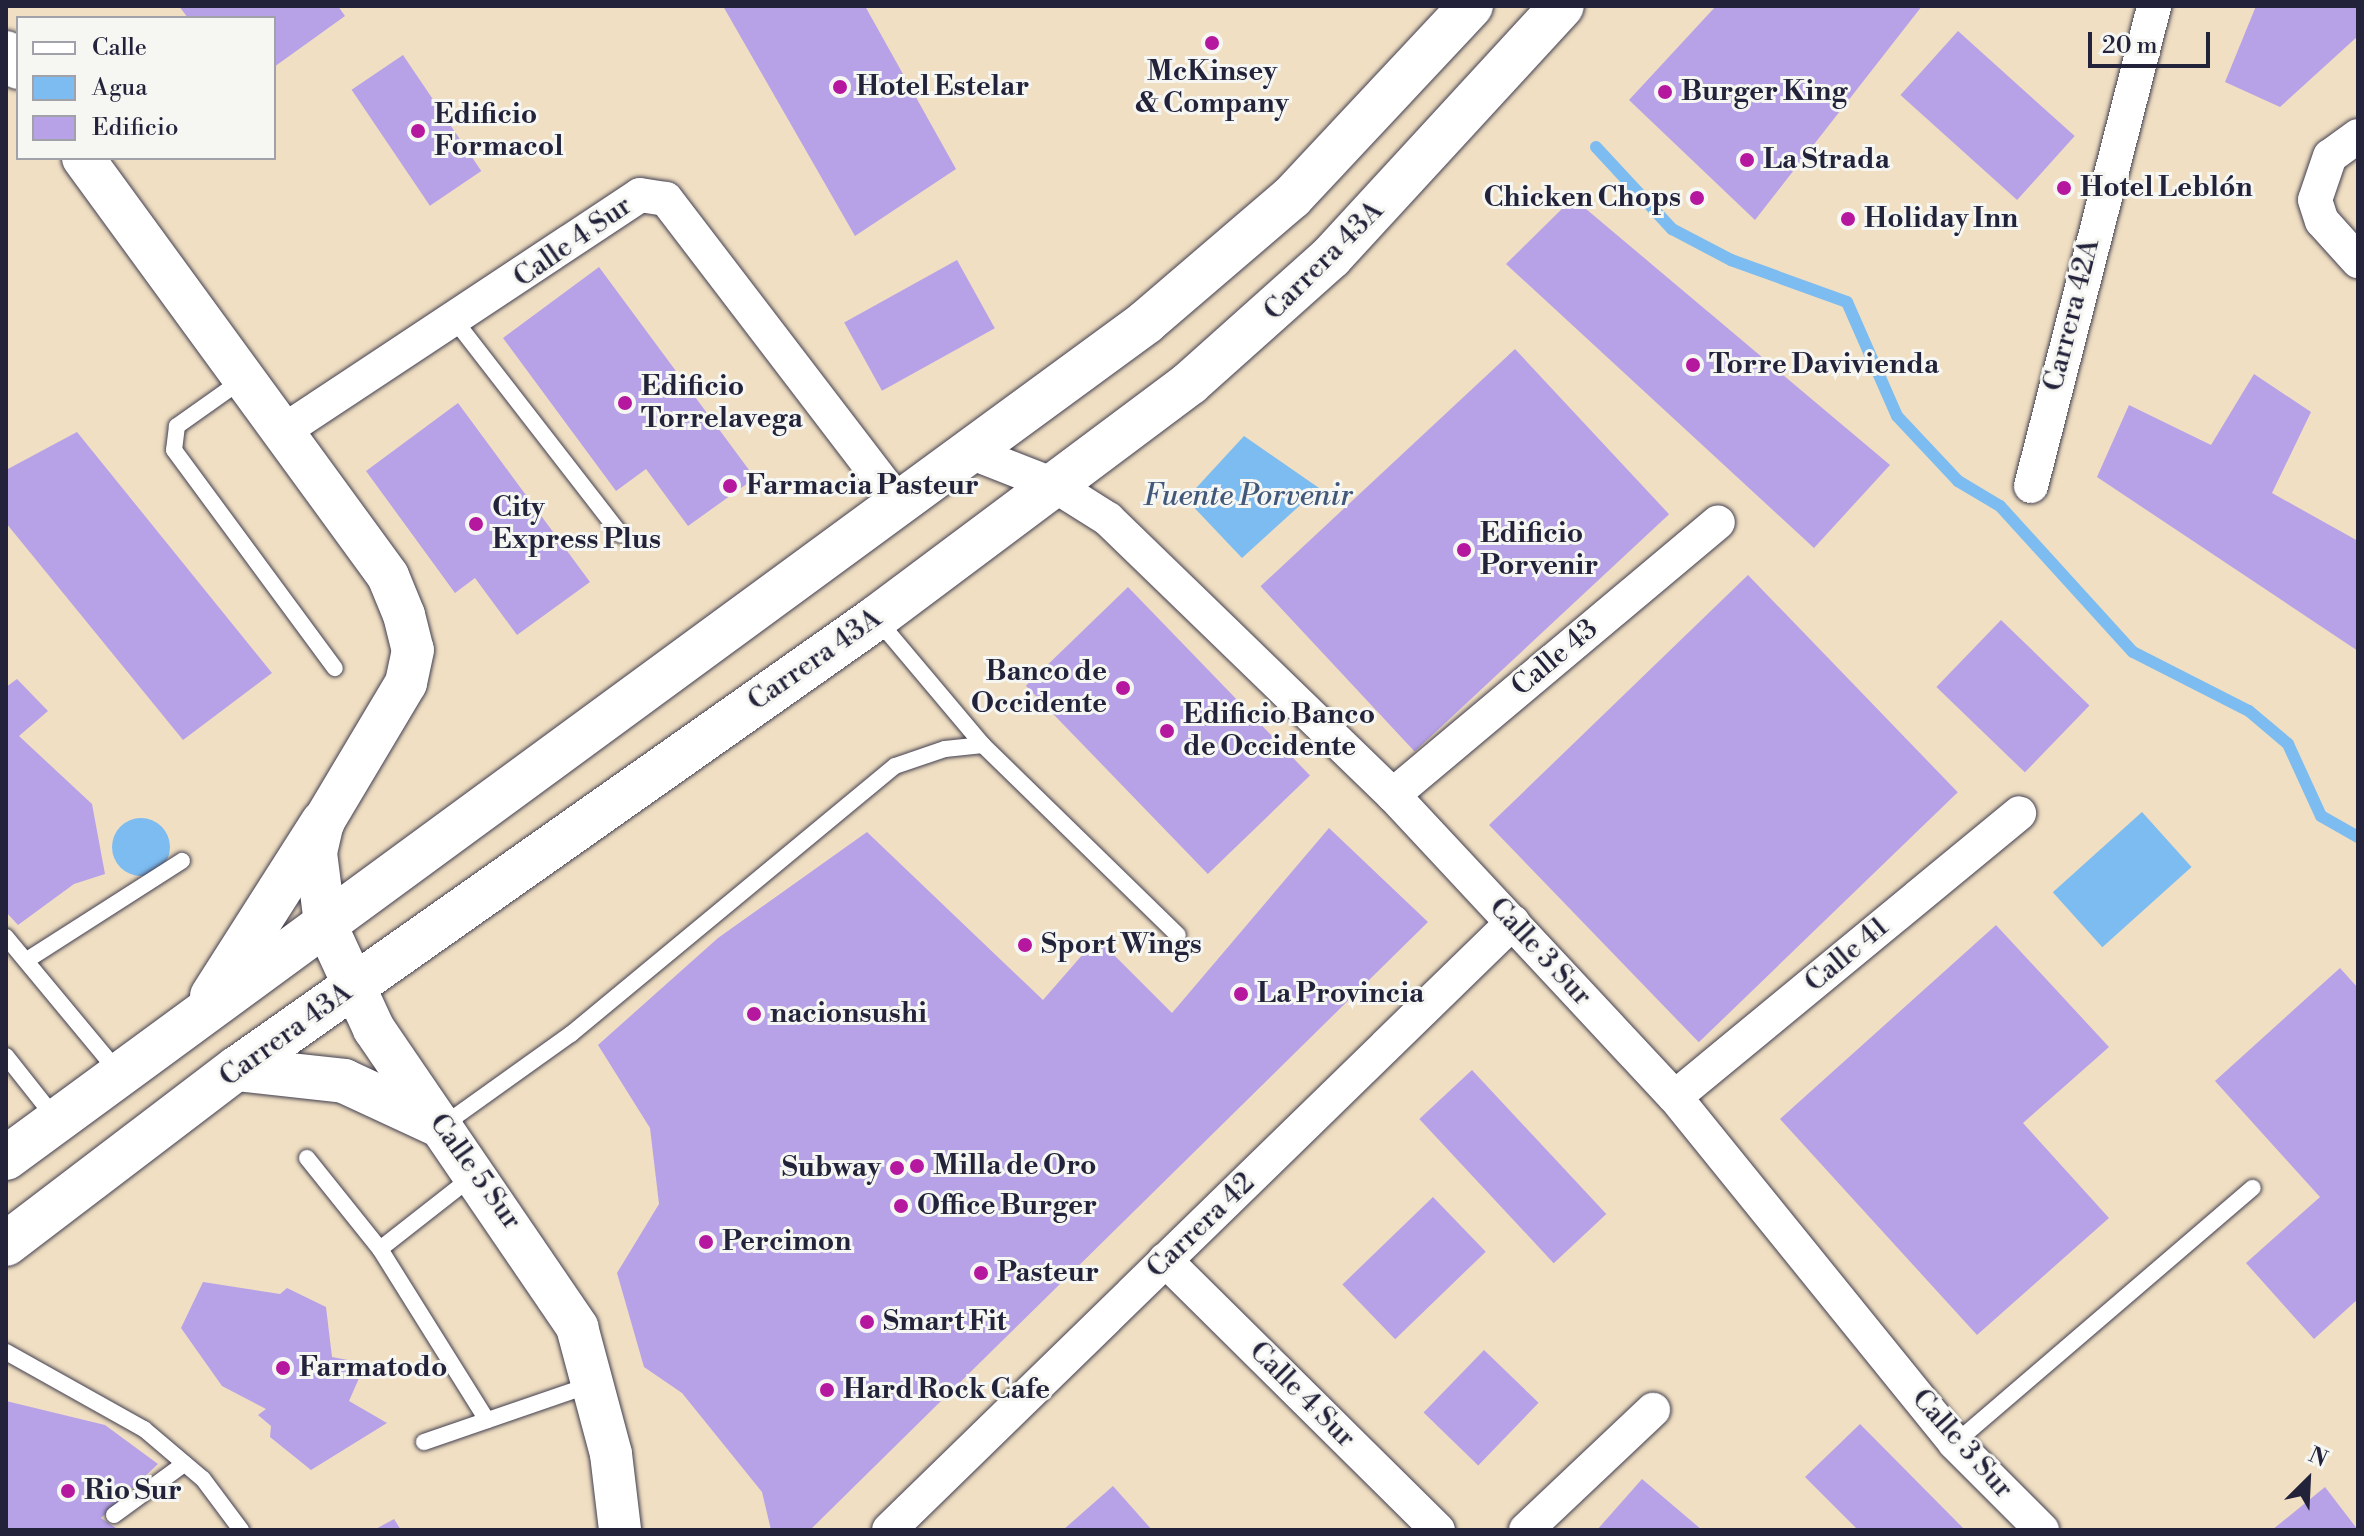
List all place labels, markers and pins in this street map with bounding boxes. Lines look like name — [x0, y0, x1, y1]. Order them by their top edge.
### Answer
marker: McKinsey & Company — [1203, 34, 1221, 52]
place label: McKinsey & Company — [1135, 55, 1289, 121]
place label: Hotel Estelar — [856, 70, 1029, 104]
place label: Burger King — [1681, 75, 1847, 109]
marker: Hotel Estelar — [831, 78, 849, 96]
marker: Burger King — [1656, 83, 1674, 101]
place label: Edificio Formacol — [434, 98, 563, 164]
marker: Edificio Formacol — [409, 122, 427, 140]
place label: La Strada — [1763, 143, 1890, 177]
marker: La Strada — [1738, 151, 1756, 169]
place label: Hotel Leblón — [2080, 171, 2253, 205]
marker: Hotel Leblón — [2055, 179, 2073, 197]
place label: Chicken Chops — [1483, 181, 1681, 215]
marker: Chicken Chops — [1688, 189, 1706, 207]
place label: Holiday Inn — [1864, 202, 2018, 236]
marker: Holiday Inn — [1839, 210, 1857, 228]
place label: Torre Davivienda — [1709, 348, 1939, 382]
marker: Torre Davivienda — [1684, 356, 1702, 374]
place label: Edificio Torrelavega — [641, 370, 803, 436]
marker: Edificio Torrelavega — [616, 394, 634, 412]
place label: Farmacia Pasteur — [746, 469, 979, 503]
marker: Farmacia Pasteur — [721, 477, 739, 495]
place label: City Express Plus — [492, 491, 661, 557]
marker: City Express Plus — [467, 515, 485, 533]
place label: Edificio Porvenir — [1480, 517, 1598, 583]
marker: Edificio Porvenir — [1455, 541, 1473, 559]
place label: Banco de Occidente — [971, 655, 1107, 721]
marker: Banco de Occidente — [1114, 679, 1132, 697]
place label: Edificio Banco de Occidente — [1183, 698, 1375, 764]
marker: Edificio Banco de Occidente — [1158, 722, 1176, 740]
place label: Sport Wings — [1041, 928, 1202, 962]
marker: Sport Wings — [1016, 936, 1034, 954]
place label: La Provincia — [1257, 977, 1424, 1011]
marker: La Provincia — [1232, 985, 1250, 1003]
place label: nacionsushi — [770, 997, 927, 1031]
marker: nacionsushi — [745, 1005, 763, 1023]
place label: Milla de Oro — [933, 1149, 1097, 1183]
place label: Subway — [782, 1151, 881, 1185]
marker: Milla de Oro — [908, 1157, 926, 1175]
marker: Subway — [888, 1159, 906, 1177]
place label: Office Burger — [917, 1189, 1097, 1223]
marker: Office Burger — [892, 1197, 910, 1215]
place label: Percimon — [722, 1225, 852, 1259]
marker: Percimon — [697, 1233, 715, 1251]
place label: Pasteur — [997, 1256, 1099, 1290]
marker: Pasteur — [972, 1264, 990, 1282]
place label: Smart Fit — [883, 1305, 1007, 1339]
marker: Smart Fit — [858, 1313, 876, 1331]
place label: Farmatodo — [299, 1351, 447, 1385]
marker: Farmatodo — [274, 1359, 292, 1377]
place label: Hard Rock Cafe — [843, 1373, 1050, 1407]
marker: Hard Rock Cafe — [818, 1381, 836, 1399]
place label: Rio Sur — [84, 1474, 182, 1508]
marker: Rio Sur — [59, 1482, 77, 1500]

